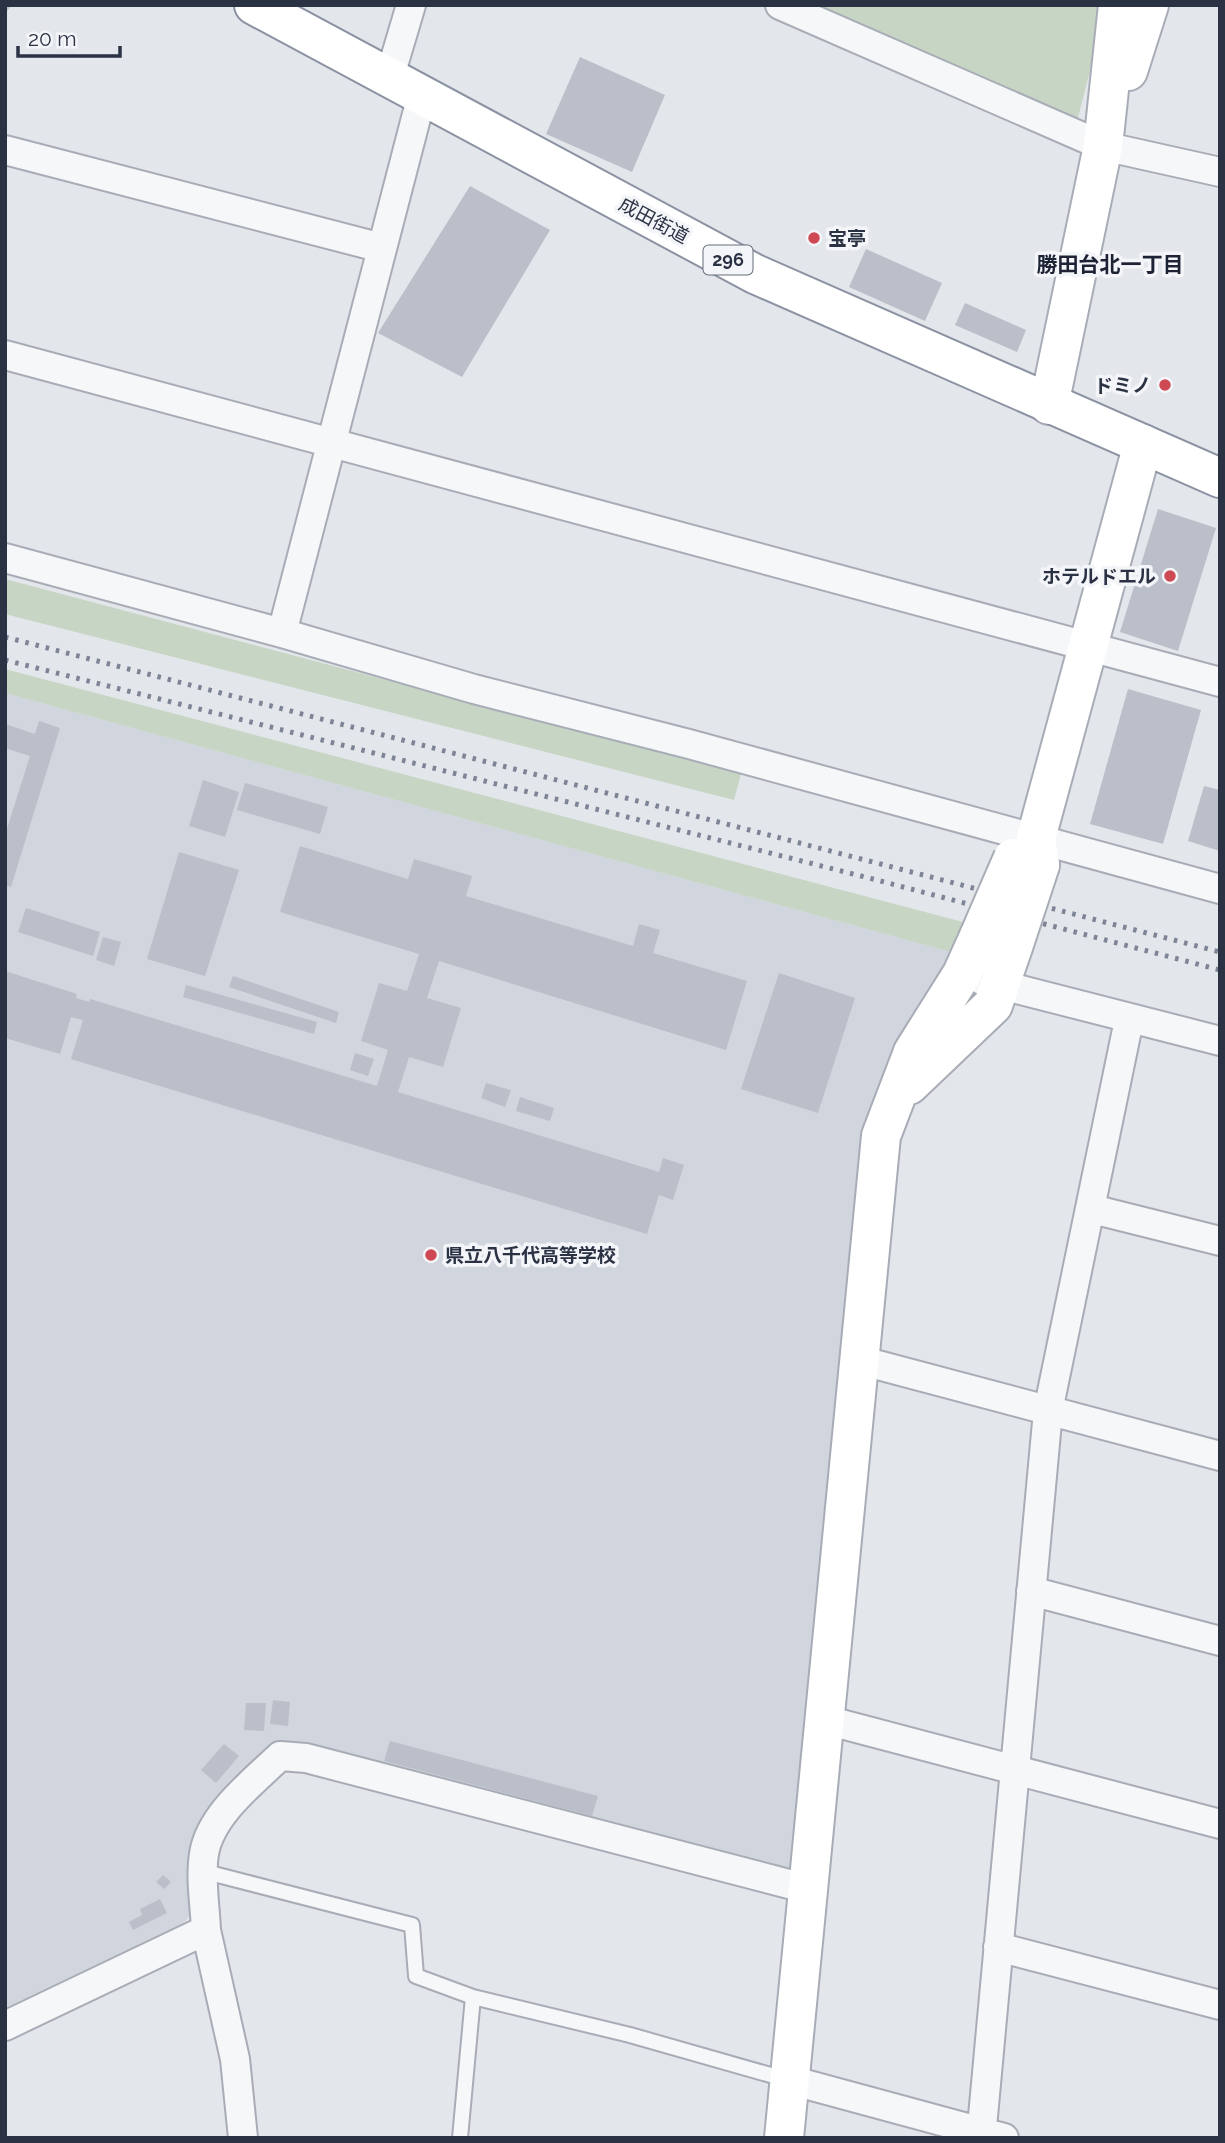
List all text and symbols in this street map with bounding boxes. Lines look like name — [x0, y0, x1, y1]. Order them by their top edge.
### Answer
scale bar — [18, 14, 119, 58]
text: 20 m — [28, 26, 76, 51]
street label: 成田街道 — [615, 192, 693, 248]
place label: 宝亭 — [828, 227, 866, 249]
marker: 宝亭 — [806, 230, 822, 246]
road number: 296 — [704, 246, 752, 274]
district label: 勝田台北一丁目 — [1037, 252, 1184, 277]
place label: ドミノ — [1094, 374, 1151, 396]
marker: ドミノ — [1157, 377, 1173, 393]
place label: ホテルドエル — [1042, 565, 1156, 587]
marker: ホテルドエル — [1162, 568, 1178, 584]
place label: 県立八千代高等学校 — [445, 1244, 616, 1266]
marker: 県立八千代高等学校 — [423, 1247, 439, 1263]

